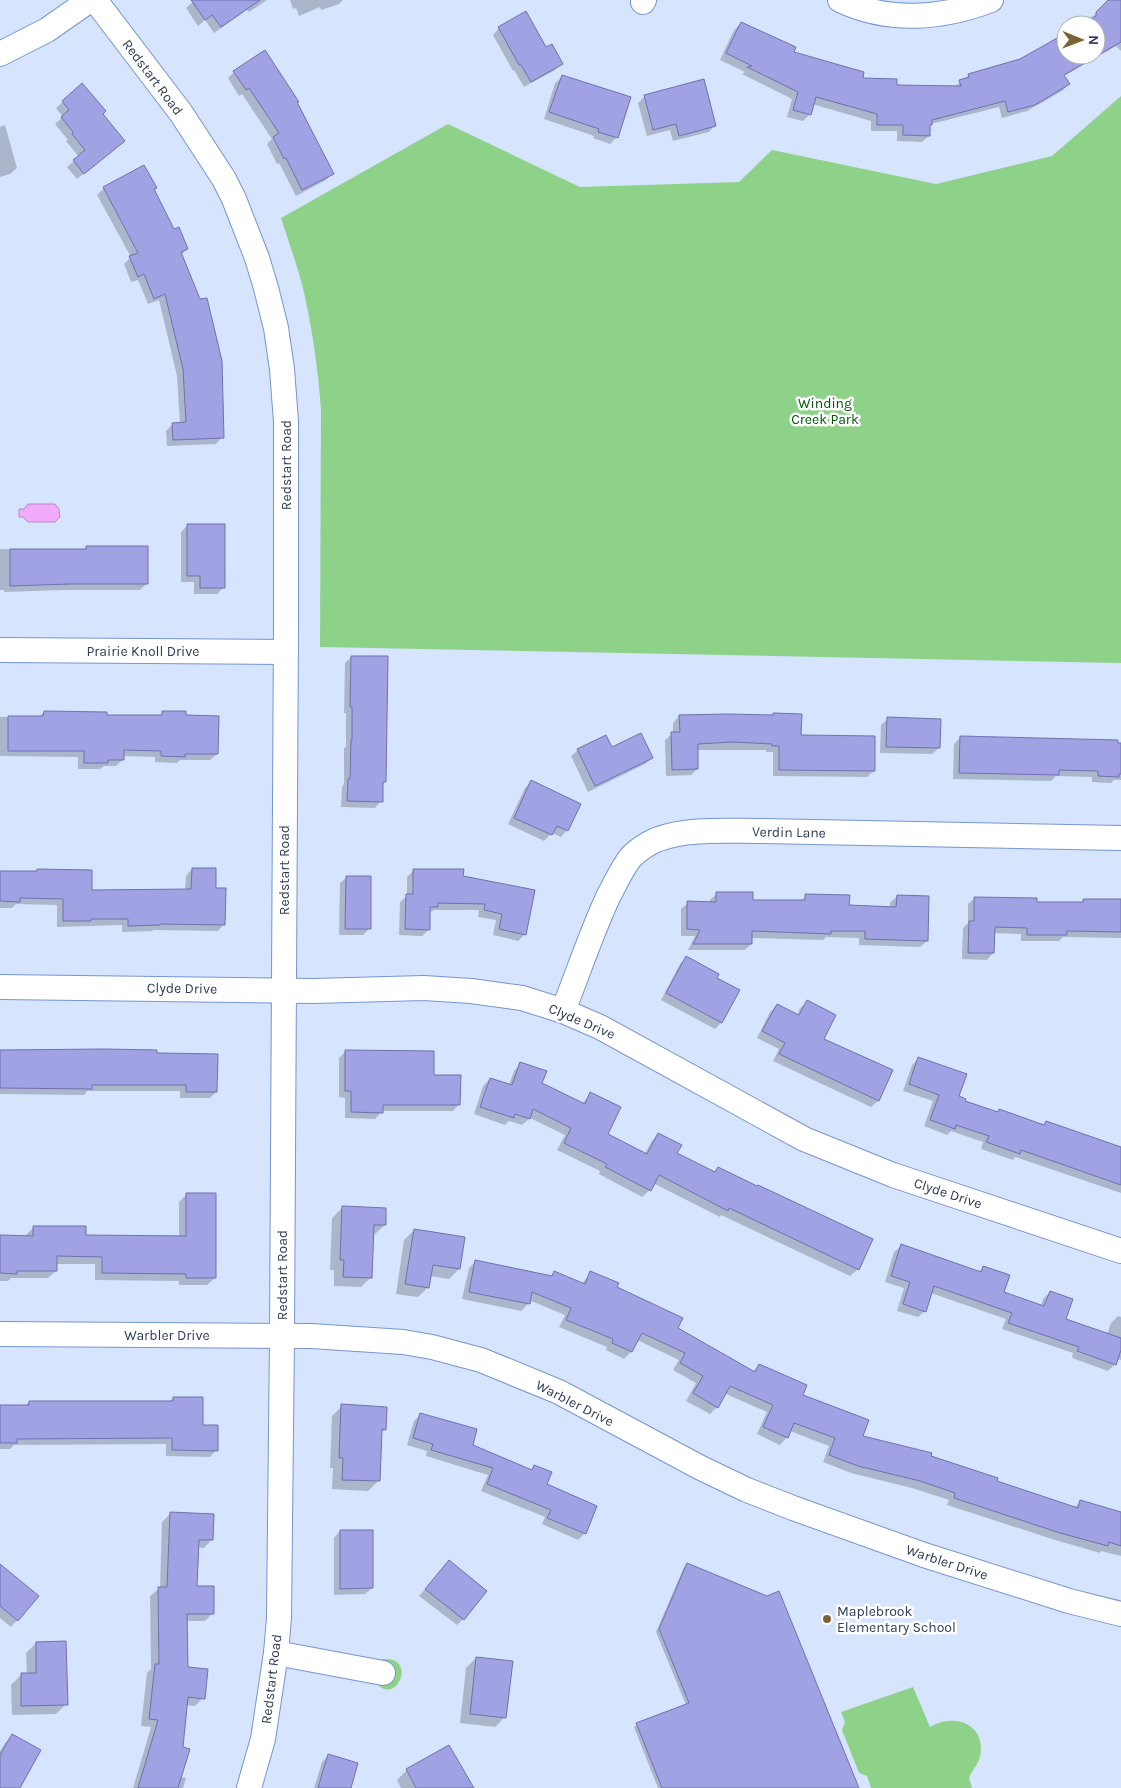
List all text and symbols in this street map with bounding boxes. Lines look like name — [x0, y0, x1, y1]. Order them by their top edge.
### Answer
north arrow — [1056, 15, 1106, 65]
text: N — [1085, 35, 1102, 45]
street label: Redstart Road — [119, 36, 187, 118]
park label: Winding Creek Park — [791, 395, 859, 428]
street label: Redstart Road — [278, 420, 295, 510]
street label: Prairie Knoll Drive — [87, 643, 199, 660]
street label: Verdin Lane — [752, 823, 826, 842]
street label: Redstart Road — [276, 825, 293, 915]
street label: Clyde Drive — [147, 979, 217, 998]
street label: Clyde Drive — [546, 1000, 618, 1043]
street label: Clyde Drive — [912, 1174, 984, 1212]
street label: Redstart Road — [274, 1230, 291, 1320]
street label: Warbler Drive — [124, 1327, 210, 1344]
street label: Warbler Drive — [533, 1377, 617, 1430]
street label: Warbler Drive — [904, 1541, 990, 1584]
place label: Maplebrook Elementary School — [837, 1603, 956, 1636]
marker: Maplebrook Elementary School — [821, 1613, 833, 1625]
street label: Redstart Road — [258, 1633, 285, 1725]

